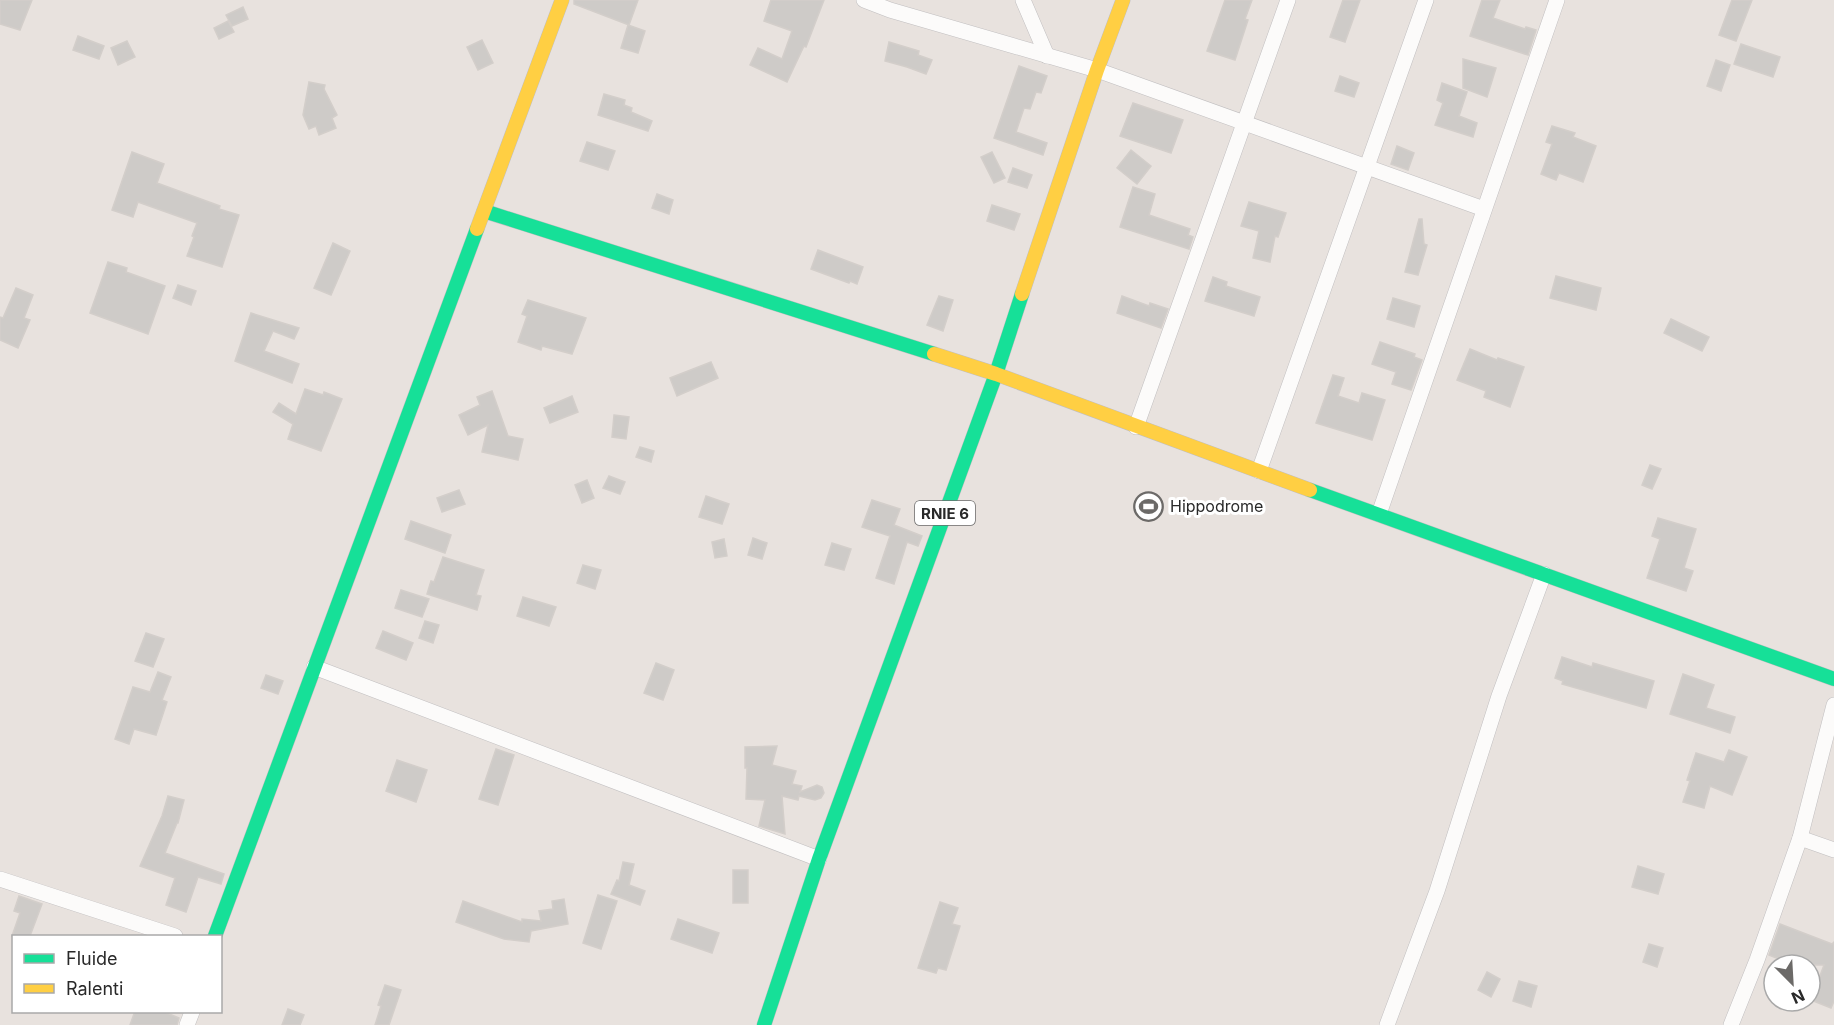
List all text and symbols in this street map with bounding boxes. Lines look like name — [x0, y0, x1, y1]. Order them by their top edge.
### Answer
sports icon: Hippodrome — [1133, 490, 1165, 522]
place label: Hippodrome — [1170, 496, 1263, 516]
road number: RNIE 6 — [915, 501, 975, 525]
legend — [12, 935, 222, 1013]
text: Fluide — [66, 948, 118, 969]
north arrow — [1762, 953, 1822, 1013]
text: Ralenti — [66, 978, 123, 999]
text: N — [1788, 985, 1808, 1008]

